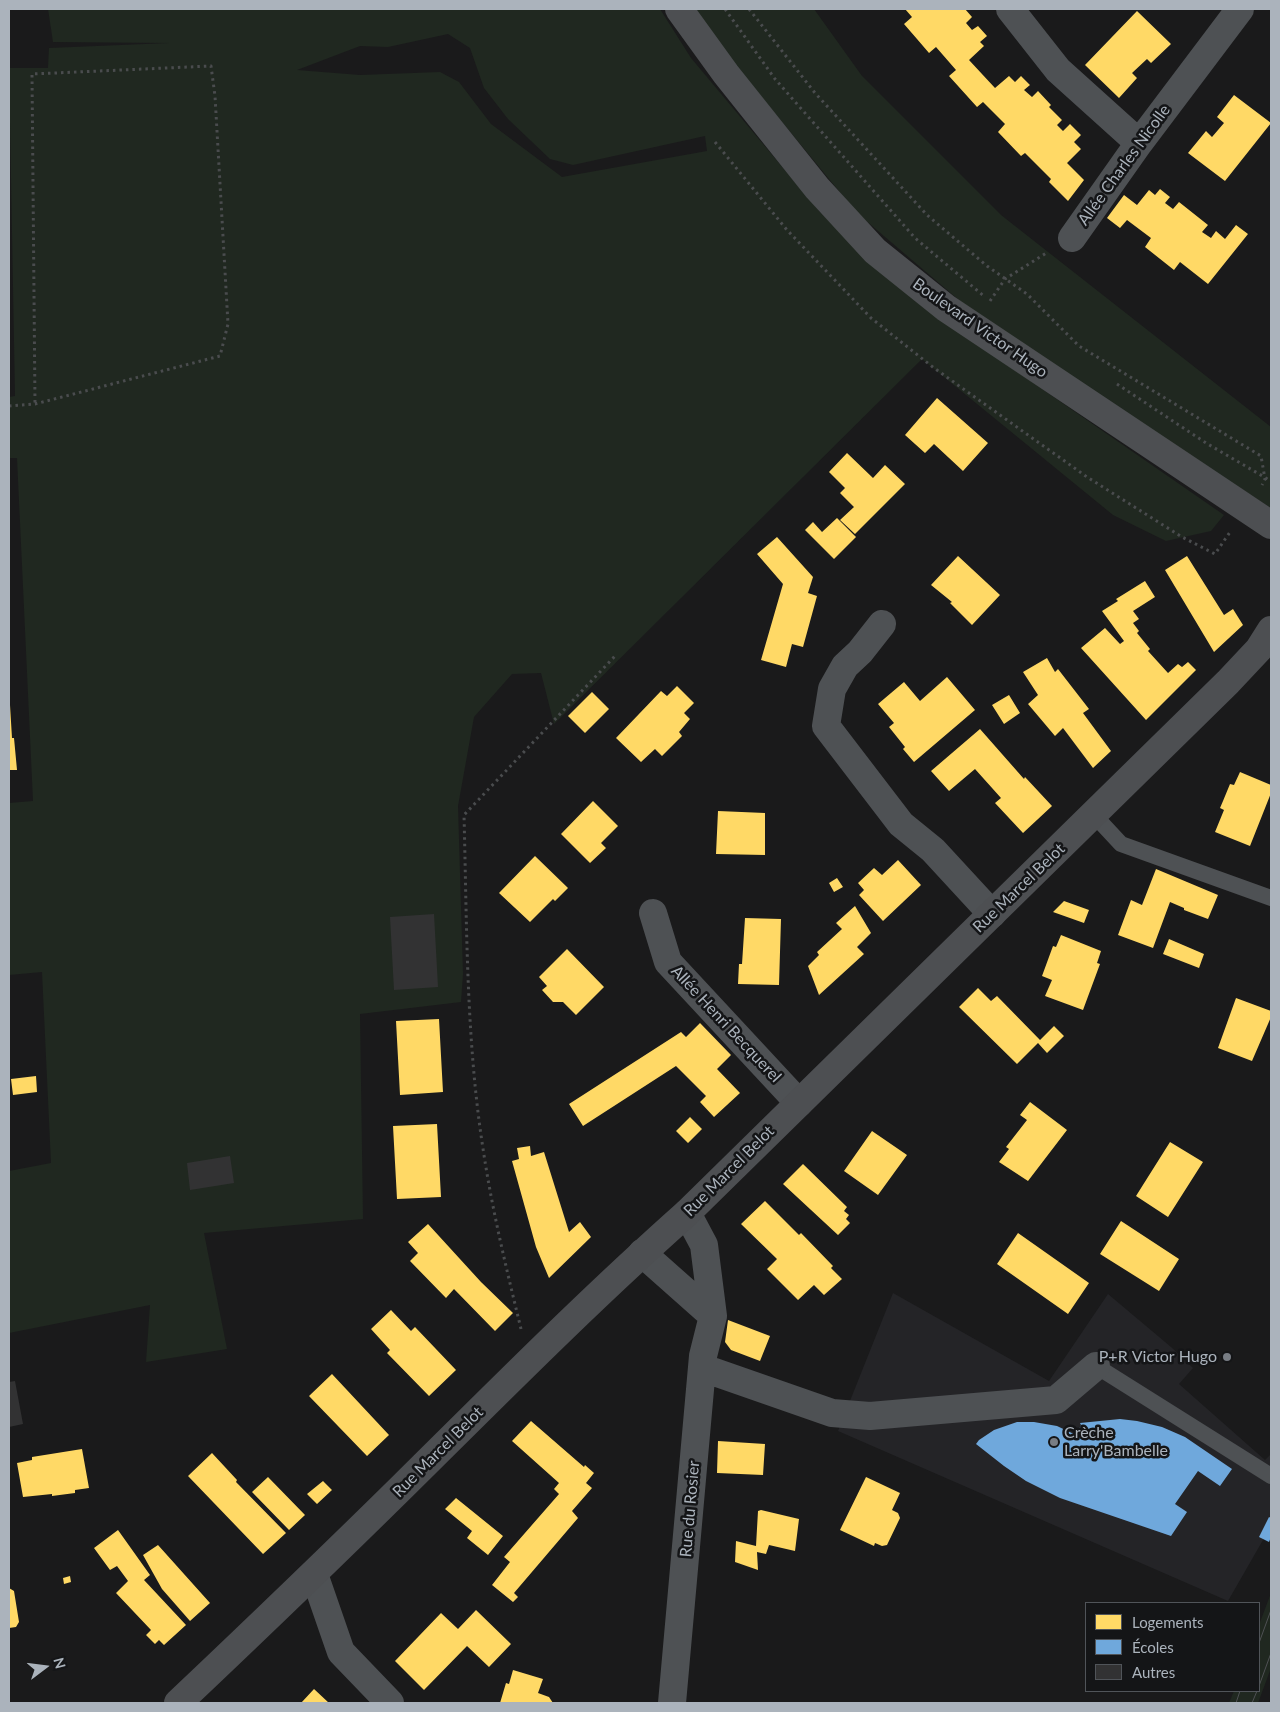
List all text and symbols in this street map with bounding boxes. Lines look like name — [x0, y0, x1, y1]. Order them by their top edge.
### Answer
street label: Allée Charles Nicolle — [1074, 101, 1174, 229]
street label: Boulevard Victor Hugo — [909, 274, 1051, 382]
street label: Rue Marcel Belot — [969, 839, 1069, 937]
street label: Allée Henri Becquerel — [667, 962, 785, 1086]
street label: Rue Marcel Belot — [680, 1122, 778, 1220]
place label: P+R Victor Hugo — [1099, 1347, 1217, 1367]
marker: P+R Victor Hugo — [1221, 1351, 1233, 1363]
street label: Rue Marcel Belot — [389, 1403, 487, 1501]
place label: Crèche Larry'Bambelle — [1064, 1423, 1168, 1461]
marker: Crèche Larry'Bambelle — [1048, 1436, 1060, 1448]
street label: Rue du Rosier — [676, 1460, 704, 1558]
legend — [1085, 1602, 1260, 1692]
text: Logements — [1132, 1613, 1204, 1631]
text: Écoles — [1132, 1638, 1174, 1656]
north arrow — [20, 1642, 70, 1692]
text: N — [50, 1656, 70, 1670]
text: Autres — [1132, 1663, 1175, 1681]

